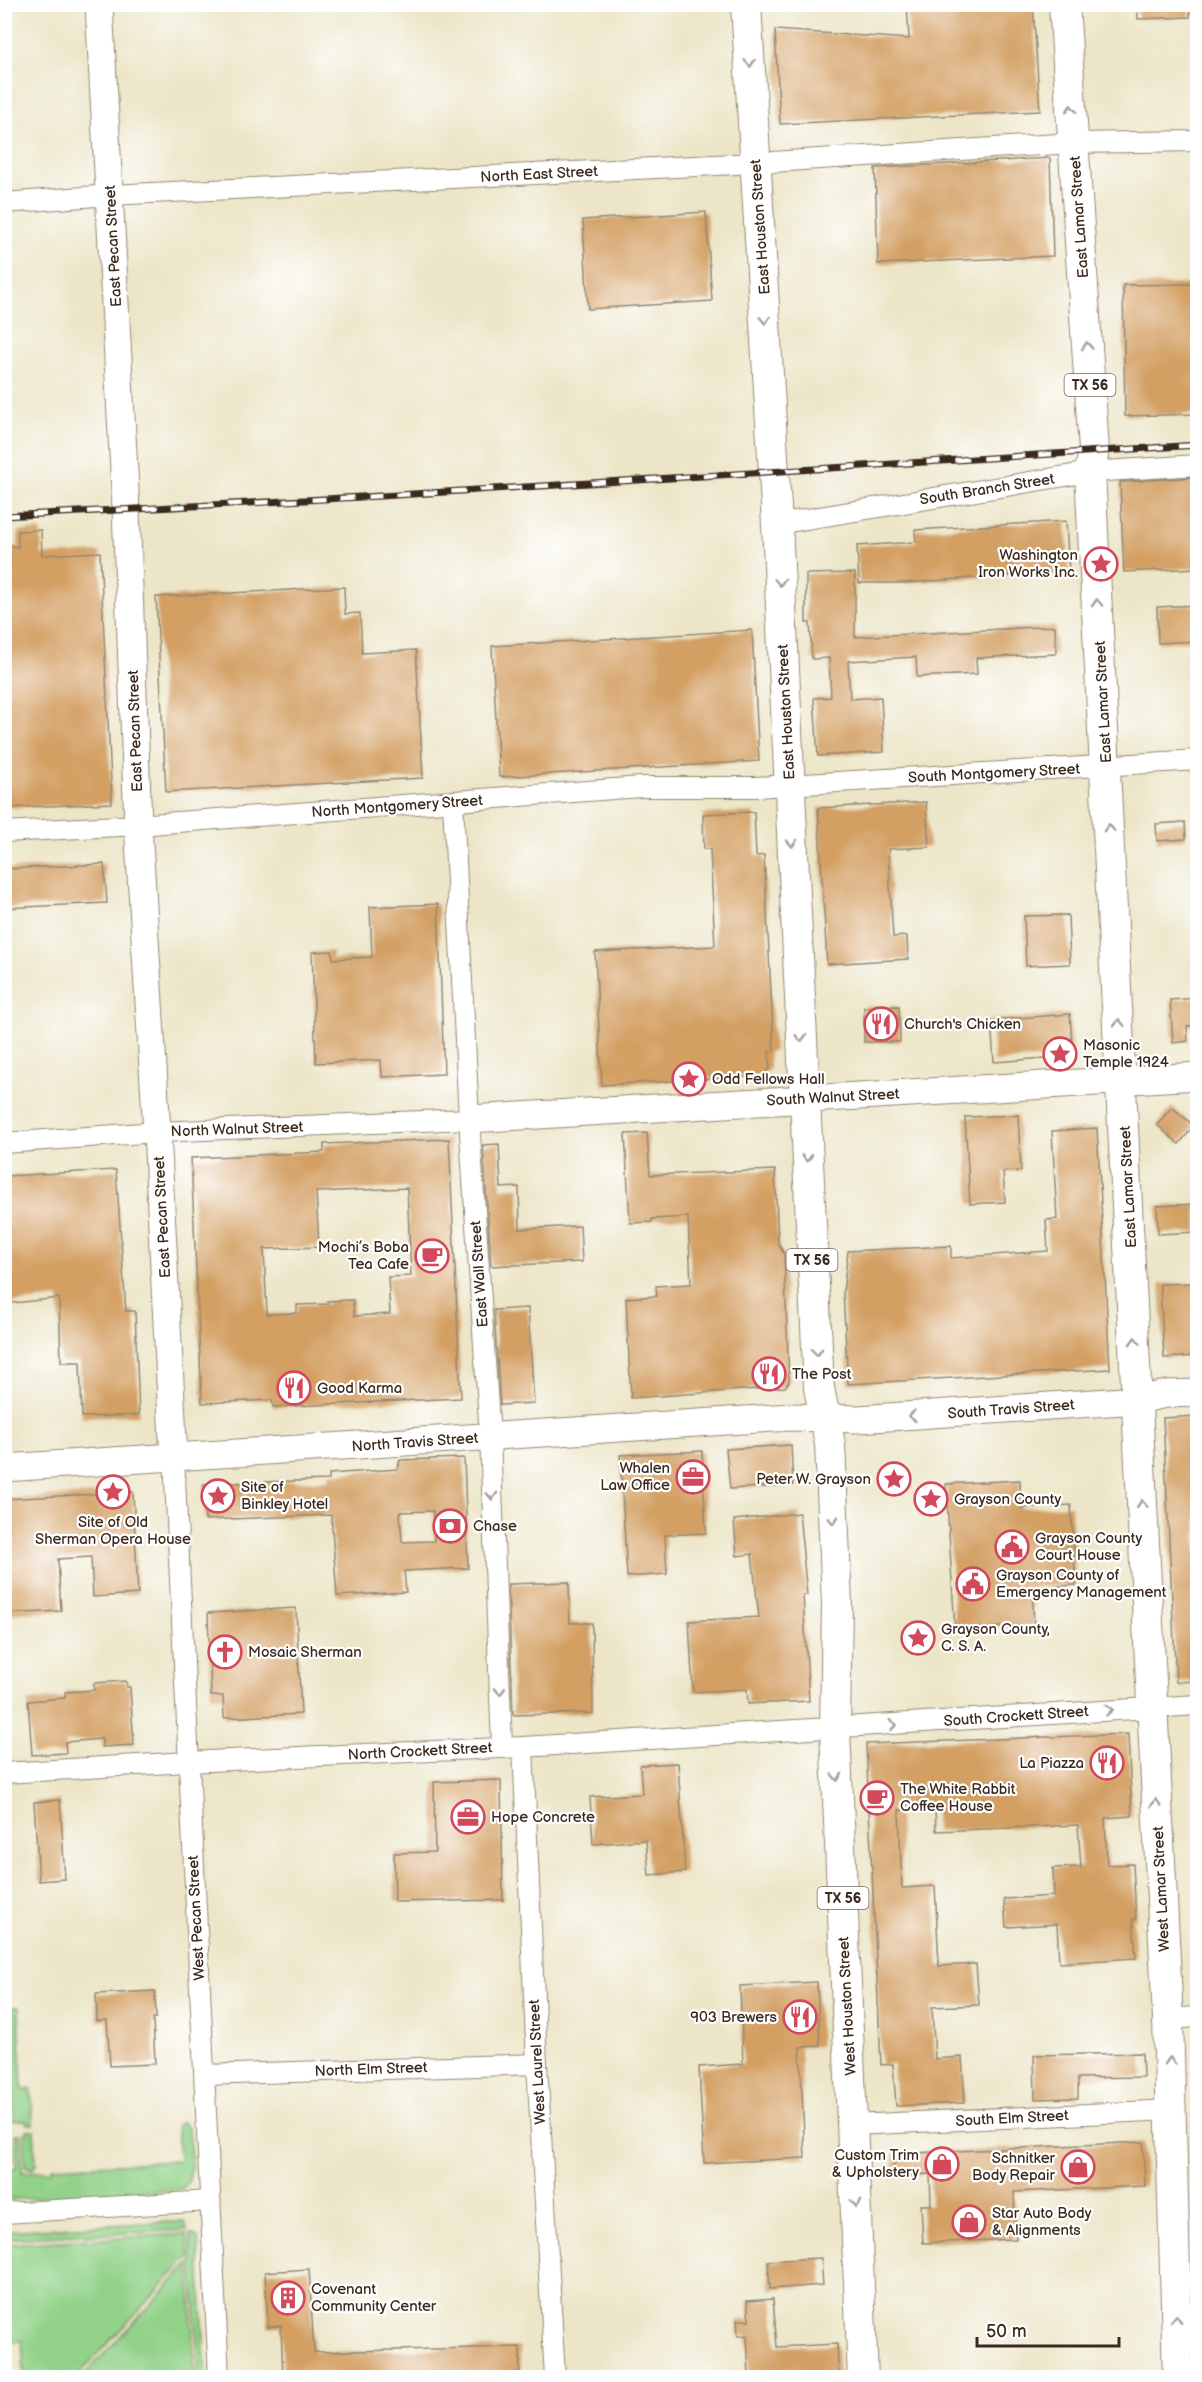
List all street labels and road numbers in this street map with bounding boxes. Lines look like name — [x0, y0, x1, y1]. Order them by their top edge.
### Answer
street label: East Lamar Street — [1066, 155, 1093, 279]
street label: East Houston Street — [746, 158, 775, 295]
street label: North East Street — [480, 162, 599, 187]
street label: East Pecan Street — [101, 184, 126, 307]
road number: TX 56 — [1064, 374, 1116, 396]
street label: South Branch Street — [918, 469, 1056, 510]
street label: East Lamar Street — [1091, 640, 1116, 764]
street label: East Houston Street — [773, 643, 800, 780]
street label: East Pecan Street — [124, 669, 147, 792]
street label: South Montgomery Street — [908, 759, 1081, 787]
street label: North Montgomery Street — [311, 791, 484, 822]
street label: South Walnut Street — [766, 1085, 900, 1110]
street label: North Walnut Street — [170, 1118, 304, 1141]
street label: East Lamar Street — [1116, 1125, 1141, 1249]
street label: East Pecan Street — [150, 1155, 175, 1278]
street label: East Wall Street — [466, 1220, 493, 1328]
road number: TX 56 — [786, 1249, 838, 1271]
street label: South Travis Street — [947, 1396, 1076, 1423]
street label: North Travis Street — [351, 1429, 479, 1456]
street label: South Crockett Street — [943, 1702, 1089, 1731]
street label: North Crockett Street — [347, 1738, 493, 1765]
street label: West Lamar Street — [1149, 1825, 1174, 1952]
street label: West Pecan Street — [184, 1854, 209, 1981]
road number: TX 56 — [818, 1887, 868, 1909]
street label: West Houston Street — [834, 1936, 861, 2076]
street label: West Laurel Street — [525, 1999, 550, 2125]
street label: North Elm Street — [314, 2058, 428, 2081]
street label: South Elm Street — [955, 2106, 1070, 2131]

